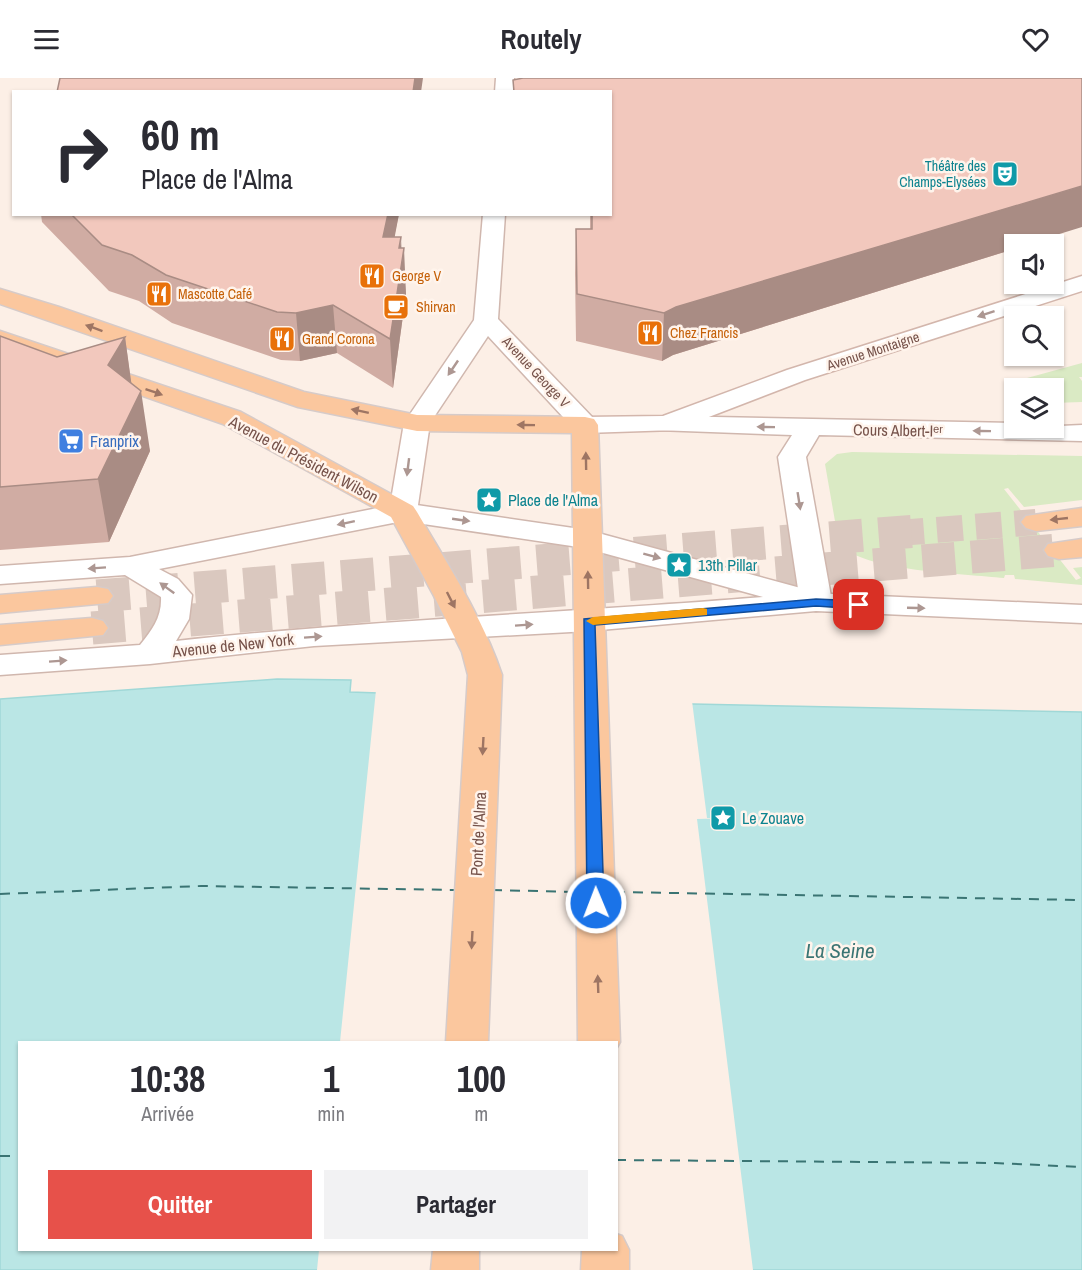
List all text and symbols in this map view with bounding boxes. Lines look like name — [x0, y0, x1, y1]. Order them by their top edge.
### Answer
text: Routely — [500, 21, 582, 57]
icon: menu — [30, 23, 63, 56]
icon: heart — [1019, 23, 1052, 56]
text: 60 m — [141, 107, 220, 163]
icon: right — [42, 114, 120, 192]
place label: Théâtre des Champs-Elysées — [899, 157, 986, 191]
theatre icon: Théâtre des Champs-Elysées — [990, 159, 1020, 189]
text: Place de l'Alma — [141, 161, 293, 197]
map controls — [1004, 234, 1064, 438]
button: sound — [1004, 234, 1064, 294]
restaurant icon: George V — [357, 261, 387, 291]
place label: George V — [392, 267, 441, 285]
restaurant icon: Mascotte Café — [144, 279, 174, 309]
place label: Mascotte Café — [178, 285, 252, 303]
cafe icon: Shirvan — [381, 292, 411, 322]
place label: Shirvan — [416, 298, 456, 316]
button: search — [1004, 306, 1064, 366]
one-way arrow — [977, 310, 995, 319]
restaurant icon: Chez Francis — [635, 318, 665, 348]
one-way arrow — [85, 322, 103, 332]
restaurant icon: Grand Corona — [267, 324, 297, 354]
place label: Chez Francis — [670, 324, 739, 342]
street label: Avenue Montaigne — [824, 328, 922, 375]
place label: Grand Corona — [302, 330, 375, 348]
street label: Avenue George V — [498, 332, 574, 412]
one-way arrow — [448, 360, 459, 376]
button: layers — [1004, 378, 1064, 438]
one-way arrow — [145, 387, 163, 397]
one-way arrow — [350, 406, 369, 415]
street label: Avenue du Président Wilson — [225, 410, 382, 508]
street label: Cours Albert-Iᵉʳ — [853, 418, 943, 442]
one-way arrow — [517, 420, 536, 429]
one-way arrow — [756, 422, 775, 432]
supermarket icon: Franprix — [56, 426, 86, 456]
one-way arrow — [972, 426, 991, 436]
place label: Franprix — [90, 430, 139, 452]
one-way arrow — [581, 452, 590, 471]
one-way arrow — [404, 458, 413, 477]
place icon: Place de l'Alma — [474, 485, 504, 515]
place label: Place de l'Alma — [508, 489, 599, 511]
one-way arrow — [795, 492, 804, 511]
one-way arrow — [452, 515, 471, 524]
one-way arrow — [1049, 515, 1068, 524]
one-way arrow — [336, 519, 355, 529]
place icon: 13th Pillar — [664, 550, 694, 580]
one-way arrow — [643, 552, 661, 562]
place label: 13th Pillar — [698, 554, 758, 576]
one-way arrow — [88, 563, 107, 573]
one-way arrow — [583, 571, 593, 590]
pin — [833, 579, 884, 630]
one-way arrow — [159, 581, 175, 594]
icon: arrive — [842, 588, 875, 621]
one-way arrow — [447, 591, 456, 608]
one-way arrow — [907, 603, 926, 613]
one-way arrow — [514, 621, 533, 630]
street label: Avenue de New York — [170, 628, 295, 662]
one-way arrow — [303, 632, 322, 642]
one-way arrow — [49, 656, 68, 666]
one-way arrow — [478, 736, 487, 755]
street label: Pont de l'Alma — [465, 791, 491, 877]
place icon: Le Zouave — [708, 803, 738, 833]
place label: Le Zouave — [742, 807, 804, 829]
position arrow — [564, 871, 628, 935]
one-way arrow — [468, 931, 477, 950]
water label: La Seine — [806, 936, 874, 965]
one-way arrow — [593, 975, 602, 994]
text: 10:38 — [130, 1055, 205, 1103]
text: 1 — [323, 1055, 339, 1103]
text: 100 — [457, 1055, 506, 1103]
text: Arrivée — [141, 1100, 194, 1127]
text: min — [317, 1100, 345, 1127]
text: m — [475, 1100, 488, 1127]
button: Quitter — [48, 1170, 312, 1239]
button: Partager — [324, 1170, 588, 1239]

